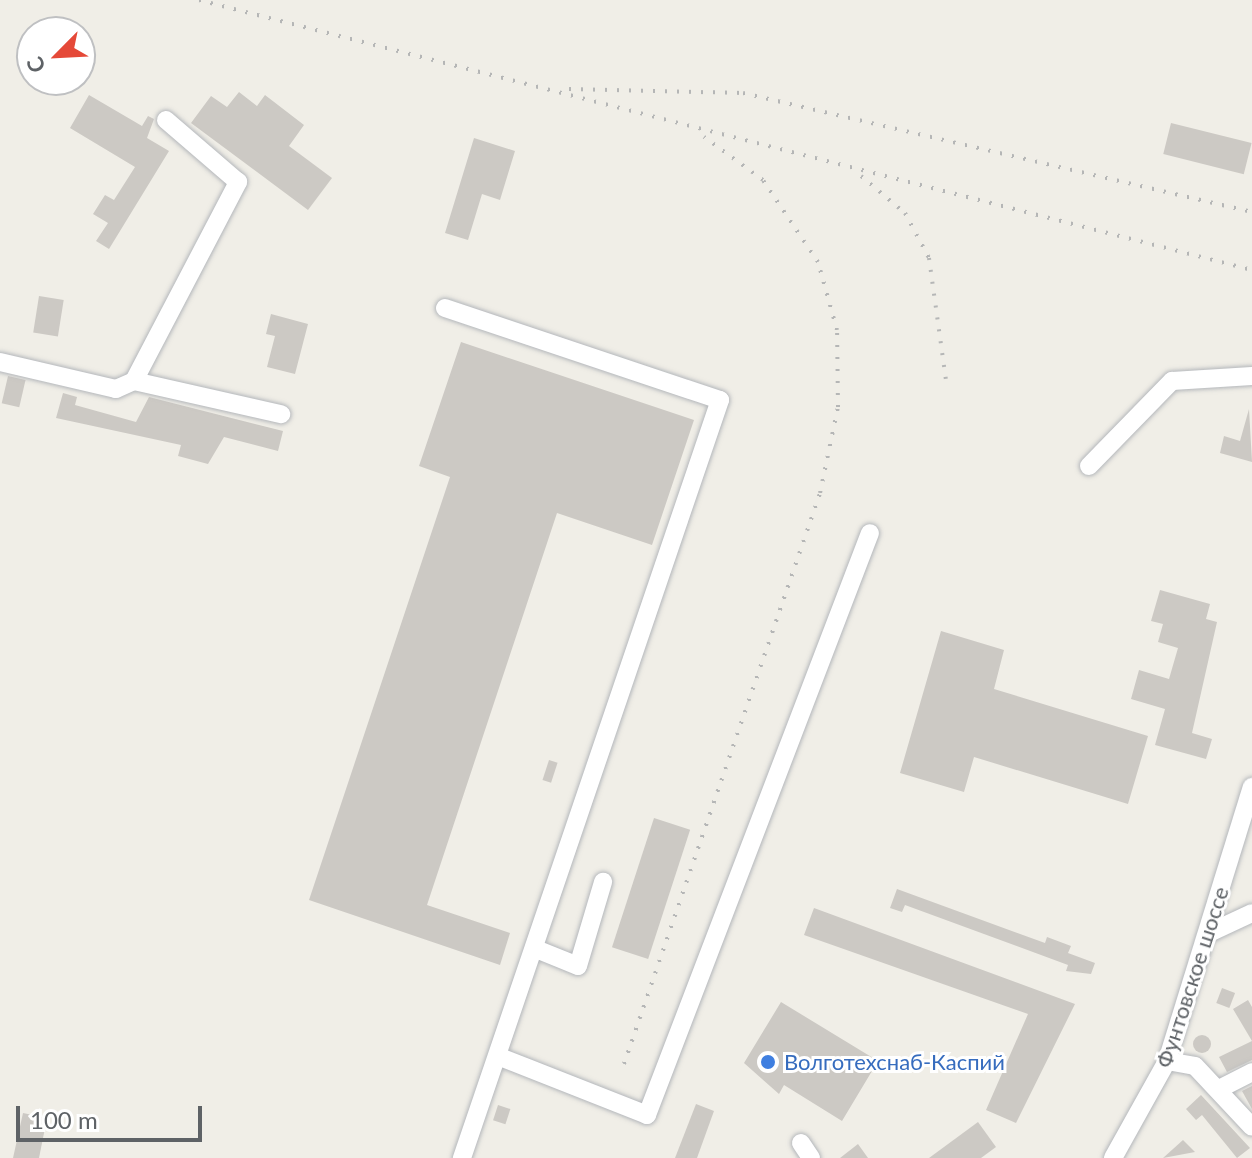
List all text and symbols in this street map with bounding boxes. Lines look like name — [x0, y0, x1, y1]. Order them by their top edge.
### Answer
north arrow — [16, 16, 96, 96]
text: С — [20, 53, 51, 77]
street label: Фунтовское шоссе — [1150, 883, 1234, 1071]
place label: Волготехснаб-Каспий — [784, 1049, 1005, 1075]
marker: Волготехснаб-Каспий — [759, 1053, 777, 1071]
scale bar — [20, 1090, 206, 1140]
text: 100 m — [30, 1105, 98, 1134]

